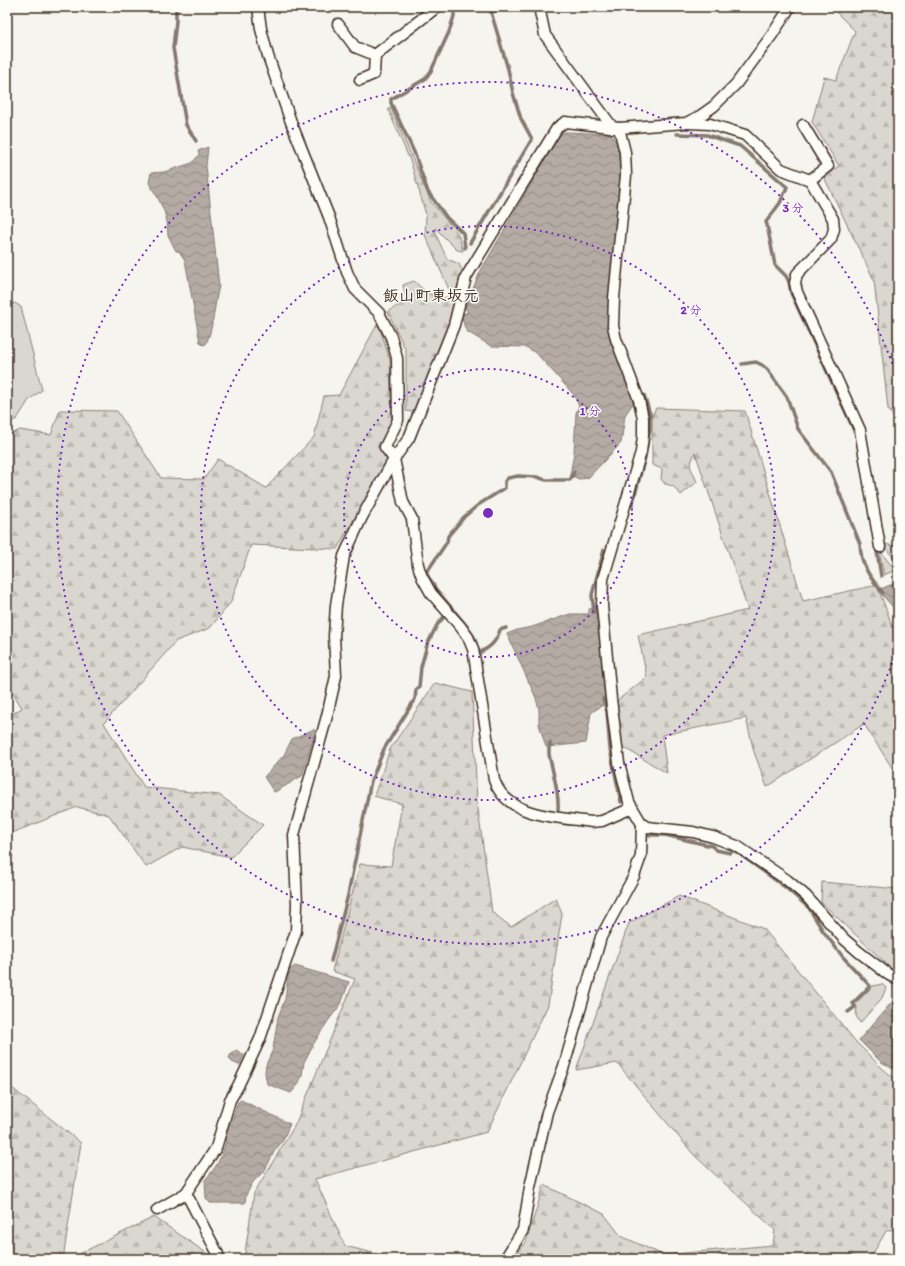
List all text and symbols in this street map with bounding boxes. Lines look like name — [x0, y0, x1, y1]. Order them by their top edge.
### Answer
text: 3 分 — [782, 201, 804, 215]
district label: 飯山町東坂元 — [383, 286, 479, 305]
text: 2 分 — [680, 303, 702, 317]
text: 1 分 — [580, 404, 600, 418]
centre of rings — [481, 506, 495, 520]

